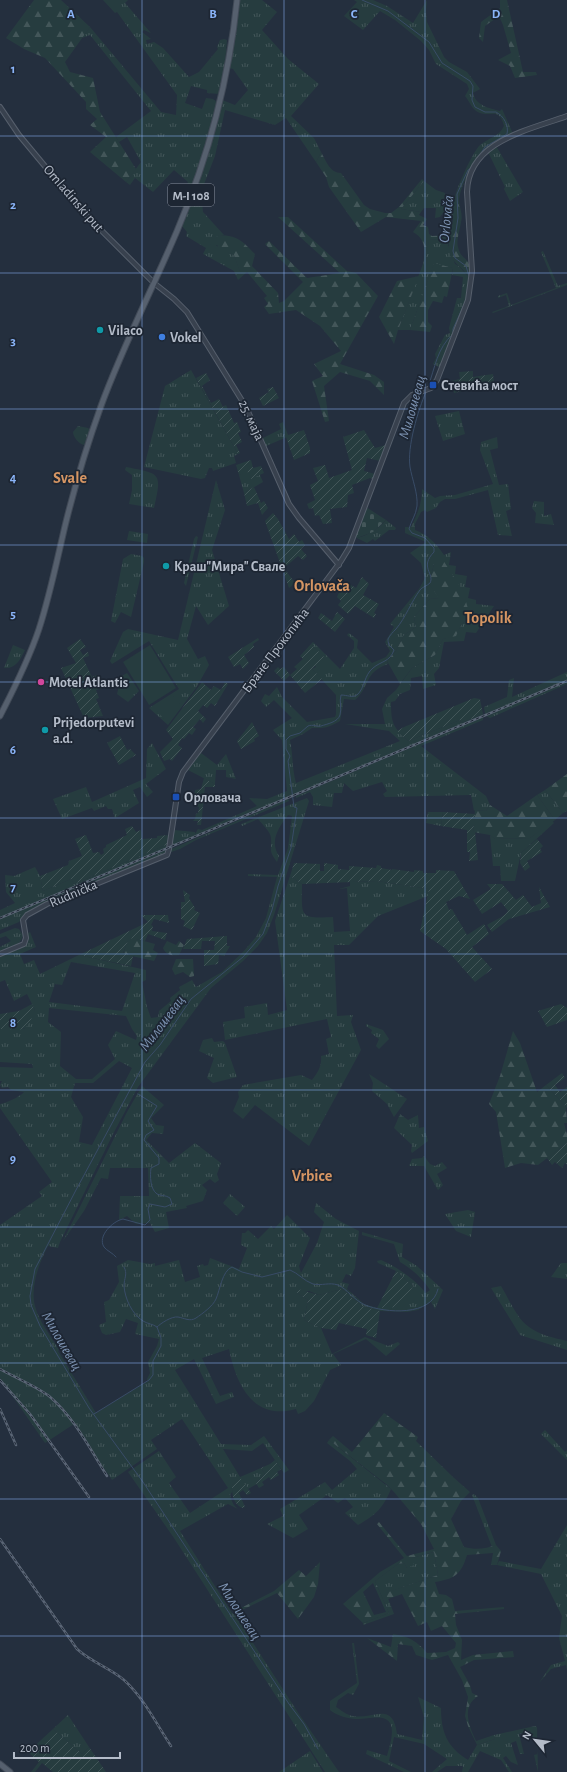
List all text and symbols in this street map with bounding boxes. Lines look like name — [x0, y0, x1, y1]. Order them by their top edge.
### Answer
text: A — [67, 8, 75, 21]
text: B — [209, 8, 217, 21]
text: C — [351, 8, 358, 21]
text: D — [492, 8, 501, 21]
text: 1 — [11, 63, 15, 76]
street label: Omladinski put — [40, 162, 106, 235]
road number: M-I 108 — [168, 184, 214, 206]
water label: Orlovača — [437, 194, 456, 244]
text: 2 — [10, 199, 16, 212]
place label: Vilaco — [108, 324, 143, 338]
marker: Vilaco — [95, 325, 105, 335]
place label: Vokel — [170, 331, 201, 345]
marker: Vokel — [157, 332, 167, 342]
text: 3 — [10, 335, 16, 348]
water label: Милошевац — [396, 374, 429, 441]
place label: Стевића мост — [441, 379, 519, 393]
marker: Стевића мост — [428, 380, 438, 390]
street label: 25. маја — [236, 398, 267, 443]
district label: Svale — [53, 470, 87, 486]
text: 4 — [10, 472, 17, 485]
place label: Краш"Мира" Свале — [174, 560, 286, 574]
marker: Краш"Мира" Свале — [161, 561, 171, 571]
district label: Orlovača — [294, 578, 350, 594]
street label: Бране Прокопића — [240, 605, 312, 695]
text: 5 — [10, 608, 16, 621]
district label: Topolik — [464, 610, 512, 626]
place label: Motel Atlantis — [49, 676, 128, 690]
marker: Motel Atlantis — [36, 677, 46, 687]
place label: Prijedorputevi a.d. — [53, 716, 135, 746]
marker: Prijedorputevi a.d. — [40, 725, 50, 735]
text: 6 — [10, 744, 16, 757]
place label: Орловача — [184, 791, 242, 805]
marker: Орловача — [171, 792, 181, 802]
street label: Rudnička — [47, 877, 100, 910]
text: 7 — [10, 881, 16, 894]
water label: Милошевац — [137, 993, 188, 1054]
text: 8 — [10, 1017, 16, 1030]
text: 9 — [10, 1153, 16, 1166]
district label: Vrbice — [292, 1168, 333, 1184]
water label: Милошевац — [39, 1309, 84, 1373]
water label: Милошевац — [215, 1580, 264, 1643]
north arrow — [515, 1720, 555, 1760]
text: N — [520, 1729, 533, 1741]
scale bar — [14, 1734, 120, 1760]
text: 200 m — [20, 1742, 50, 1754]

